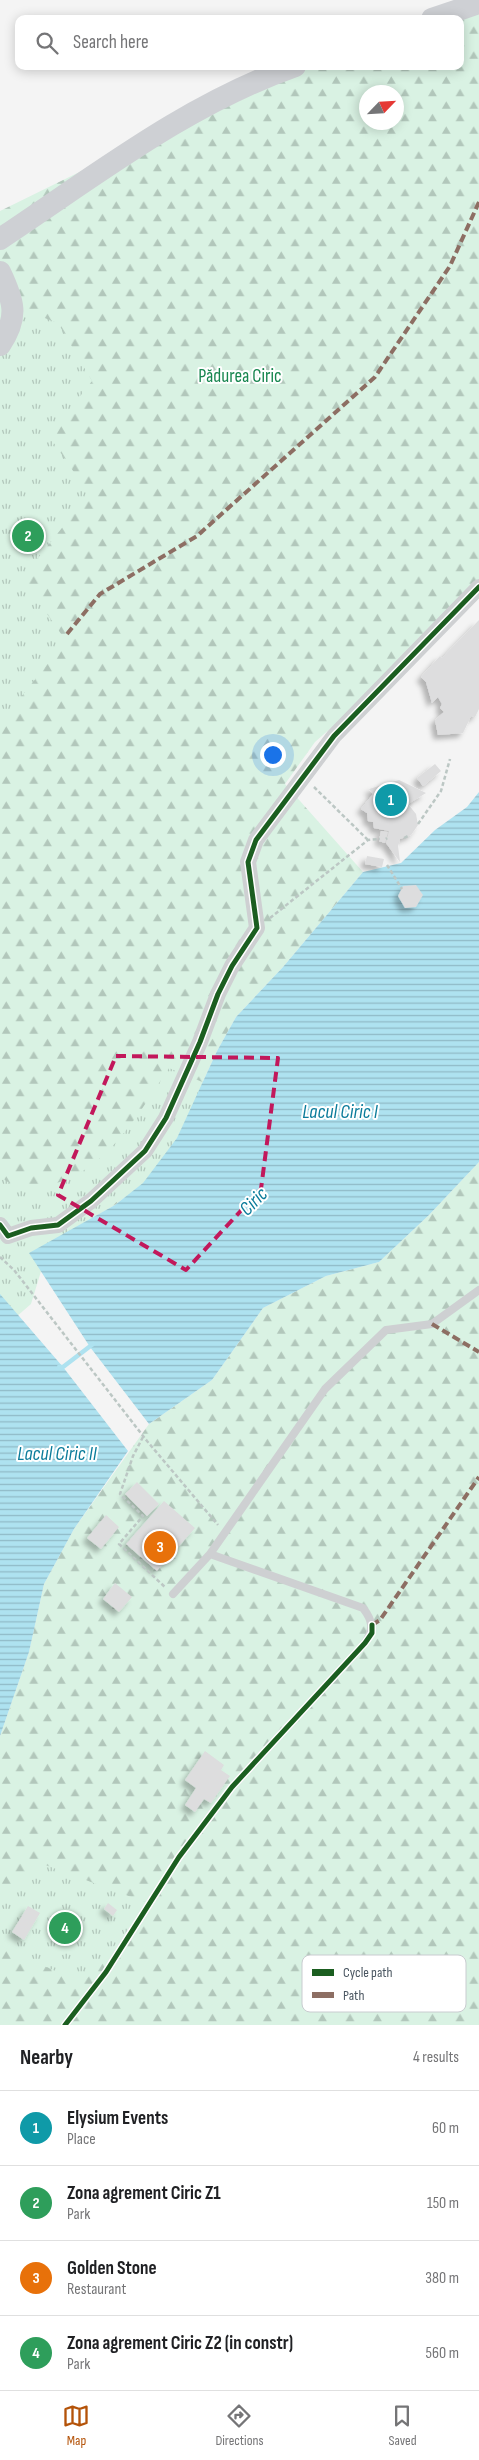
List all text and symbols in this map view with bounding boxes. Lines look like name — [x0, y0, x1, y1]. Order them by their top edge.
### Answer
search box — [15, 15, 464, 70]
icon: search — [33, 29, 61, 57]
text: Search here — [73, 31, 149, 54]
north arrow — [359, 85, 404, 130]
park label: Pădurea Ciric — [198, 365, 282, 388]
pin: 2 — [12, 517, 44, 555]
your location — [260, 742, 286, 768]
pin: 1 — [375, 781, 407, 819]
water label: Lacul Ciric I — [302, 1100, 379, 1124]
water label: Ciric — [235, 1182, 273, 1221]
water label: Lacul Ciric II — [17, 1442, 98, 1466]
pin: 3 — [144, 1528, 176, 1566]
pin: 4 — [49, 1909, 81, 1947]
legend — [302, 1955, 466, 2012]
text: Cycle path — [343, 1964, 393, 1981]
text: Path — [343, 1987, 364, 2004]
text: Nearby — [20, 2045, 73, 2070]
text: 4 results — [413, 2048, 459, 2067]
text: Elysium Events — [67, 2107, 168, 2130]
text: 1 — [33, 2119, 39, 2138]
text: 60 m — [432, 2119, 459, 2138]
text: Place — [67, 2130, 96, 2149]
text: Zona agrement Ciric Z1 — [67, 2182, 221, 2205]
text: 2 — [32, 2194, 40, 2213]
text: 150 m — [427, 2194, 459, 2213]
text: Park — [67, 2205, 90, 2224]
text: Golden Stone — [67, 2257, 157, 2280]
text: 3 — [32, 2269, 40, 2288]
text: 380 m — [425, 2269, 459, 2288]
text: Restaurant — [67, 2280, 126, 2299]
text: Zona agrement Ciric Z2 (in constr) — [67, 2332, 293, 2355]
text: 4 — [32, 2344, 40, 2363]
text: 560 m — [426, 2344, 459, 2363]
text: Park — [67, 2355, 90, 2374]
tab: Map — [62, 2402, 90, 2449]
tab: Directions — [215, 2402, 264, 2449]
tab: Saved — [388, 2402, 417, 2449]

